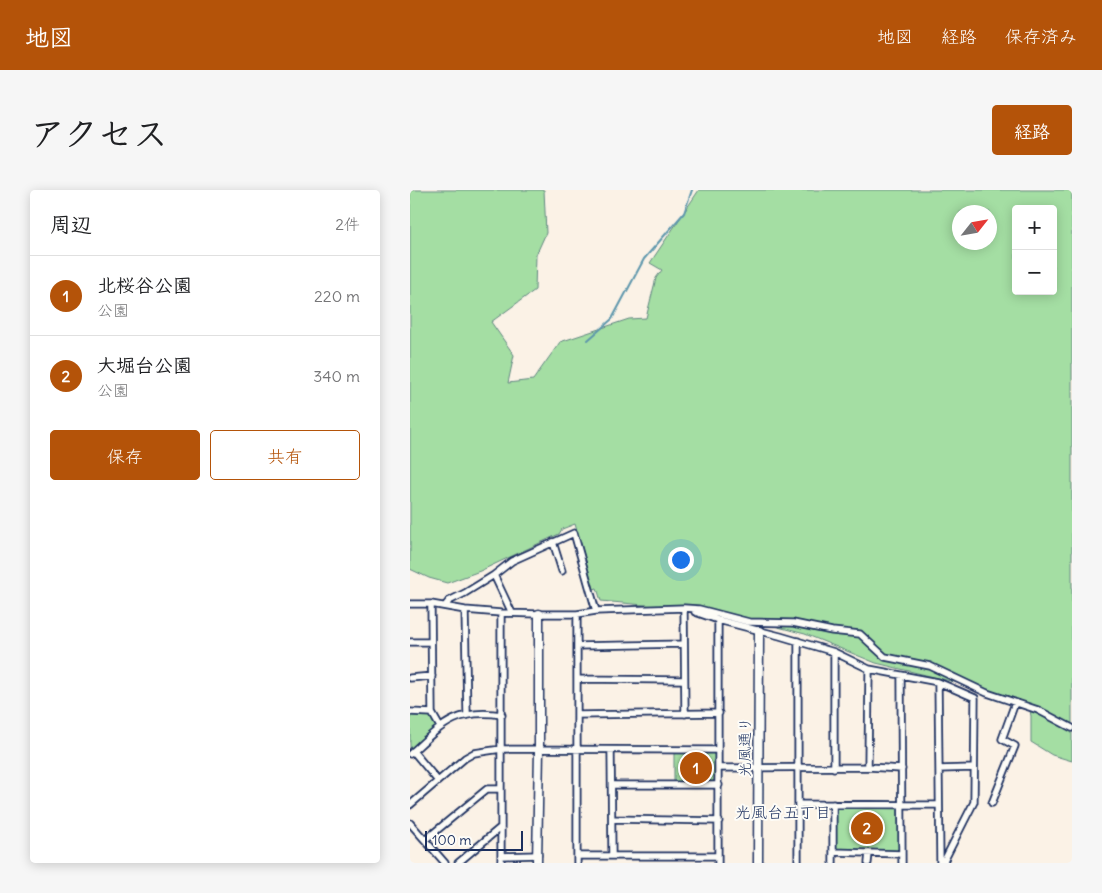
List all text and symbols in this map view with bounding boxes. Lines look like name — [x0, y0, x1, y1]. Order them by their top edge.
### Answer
text: 地図 — [25, 22, 73, 52]
text: 地図 — [877, 25, 913, 48]
text: 経路 — [941, 25, 977, 48]
text: 保存済み — [1005, 25, 1077, 48]
button: 経路 — [992, 105, 1072, 155]
text: アクセス — [30, 111, 168, 155]
north arrow — [952, 205, 997, 250]
map controls — [1012, 205, 1057, 295]
button: + — [1012, 205, 1057, 250]
text: 周辺 — [50, 211, 92, 238]
text: 2件 — [335, 214, 360, 234]
button: − — [1012, 250, 1057, 295]
text: 北桜谷公園 — [97, 273, 192, 297]
text: 1 — [63, 286, 69, 306]
text: 220 m — [314, 286, 360, 306]
text: 公園 — [97, 300, 129, 320]
text: 大堀台公園 — [97, 353, 192, 377]
text: 2 — [62, 366, 70, 386]
text: 340 m — [313, 366, 360, 386]
text: 公園 — [97, 380, 129, 400]
button: 保存 — [50, 430, 200, 480]
button: 共有 — [210, 430, 360, 480]
your location — [668, 547, 694, 573]
street label: 光風通り — [735, 717, 754, 777]
pin: 1 — [680, 749, 712, 787]
district label: 光風台五丁目 — [735, 802, 831, 822]
pin: 2 — [851, 809, 883, 847]
scale bar — [425, 828, 522, 851]
text: 100 m — [432, 831, 472, 849]

